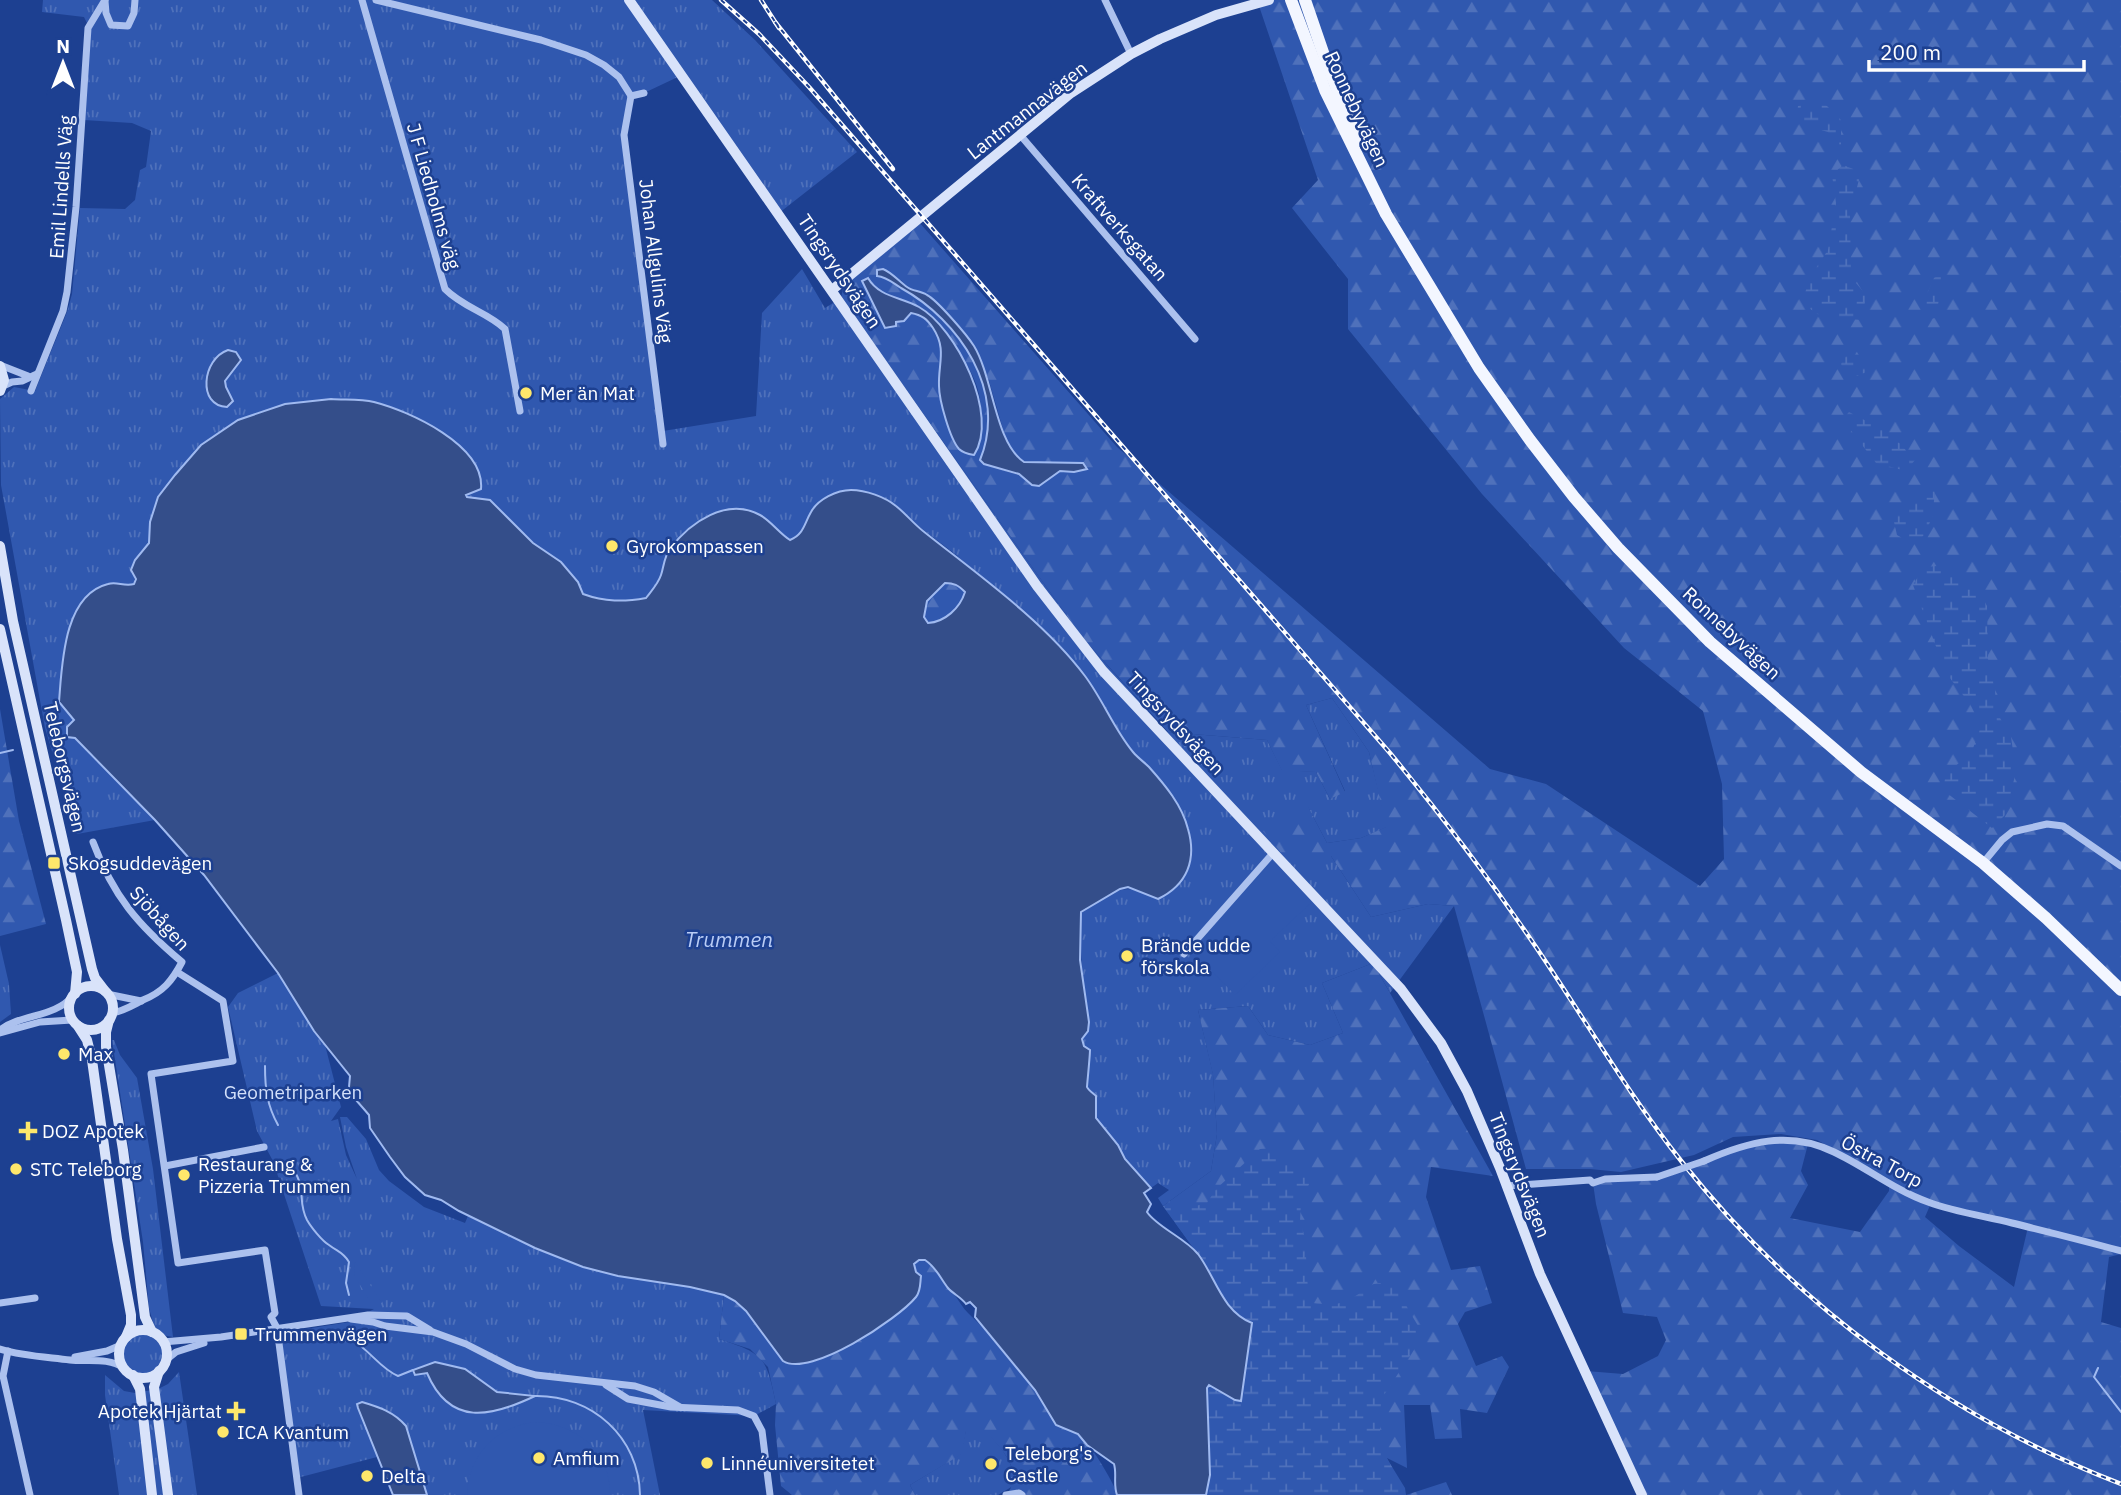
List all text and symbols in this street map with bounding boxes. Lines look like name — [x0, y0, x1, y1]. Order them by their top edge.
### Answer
north arrow — [28, 28, 98, 98]
scale bar — [1869, 28, 2084, 72]
text: N — [56, 34, 70, 58]
text: 200 m — [1880, 38, 1941, 66]
street label: Ronnebyvägen — [1320, 47, 1394, 171]
street label: Lantmannavägen — [962, 56, 1092, 164]
street label: Emil Lindells Väg — [44, 114, 78, 260]
street label: J F Liedholms väg — [402, 120, 466, 272]
street label: Kraftverksgatan — [1067, 168, 1173, 286]
street label: Johan Allgulins Väg — [634, 177, 678, 345]
street label: Tingsrydsvägen — [793, 209, 887, 333]
place label: Mer än Mat — [540, 381, 635, 405]
marker: Mer än Mat — [518, 385, 534, 401]
place label: Gyrokompassen — [626, 534, 764, 558]
marker: Gyrokompassen — [604, 538, 620, 554]
street label: Ronnebyvägen — [1678, 581, 1786, 685]
street label: Tingsrydsvägen — [1122, 666, 1230, 780]
street label: Teleborgsvägen — [38, 699, 92, 835]
place label: Skogsuddevägen — [68, 851, 212, 875]
marker: Skogsuddevägen — [46, 855, 62, 871]
street label: Sjöbågen — [125, 881, 195, 955]
water label: Trummen — [685, 925, 773, 953]
place label: Brände udde förskola — [1141, 933, 1250, 979]
marker: Brände udde förskola — [1119, 948, 1135, 964]
place label: Max — [78, 1042, 114, 1066]
marker: Max — [56, 1046, 72, 1062]
park label: Geometriparken — [224, 1080, 362, 1104]
street label: Tingsrydsvägen — [1484, 1109, 1556, 1241]
place label: DOZ Apotek — [42, 1119, 144, 1143]
marker: DOZ Apotek — [20, 1123, 36, 1139]
street label: Östra Torp — [1837, 1130, 1927, 1192]
place label: Restaurang & Pizzeria Trummen — [198, 1152, 351, 1198]
place label: STC Teleborg — [30, 1157, 141, 1181]
marker: STC Teleborg — [8, 1161, 24, 1177]
marker: Restaurang & Pizzeria Trummen — [176, 1167, 192, 1183]
place label: Trummenvägen — [255, 1322, 388, 1346]
marker: Trummenvägen — [233, 1326, 249, 1342]
place label: Apotek Hjärtat — [98, 1399, 222, 1423]
marker: Apotek Hjärtat — [228, 1403, 244, 1419]
place label: ICA Kvantum — [237, 1420, 349, 1444]
marker: ICA Kvantum — [215, 1424, 231, 1440]
place label: Teleborg's Castle — [1005, 1441, 1093, 1487]
place label: Amfium — [553, 1446, 620, 1470]
marker: Amfium — [531, 1450, 547, 1466]
place label: Linnéuniversitetet — [721, 1451, 875, 1475]
marker: Linnéuniversitetet — [699, 1455, 715, 1471]
marker: Teleborg's Castle — [983, 1456, 999, 1472]
place label: Delta — [381, 1464, 426, 1488]
marker: Delta — [359, 1468, 375, 1484]

